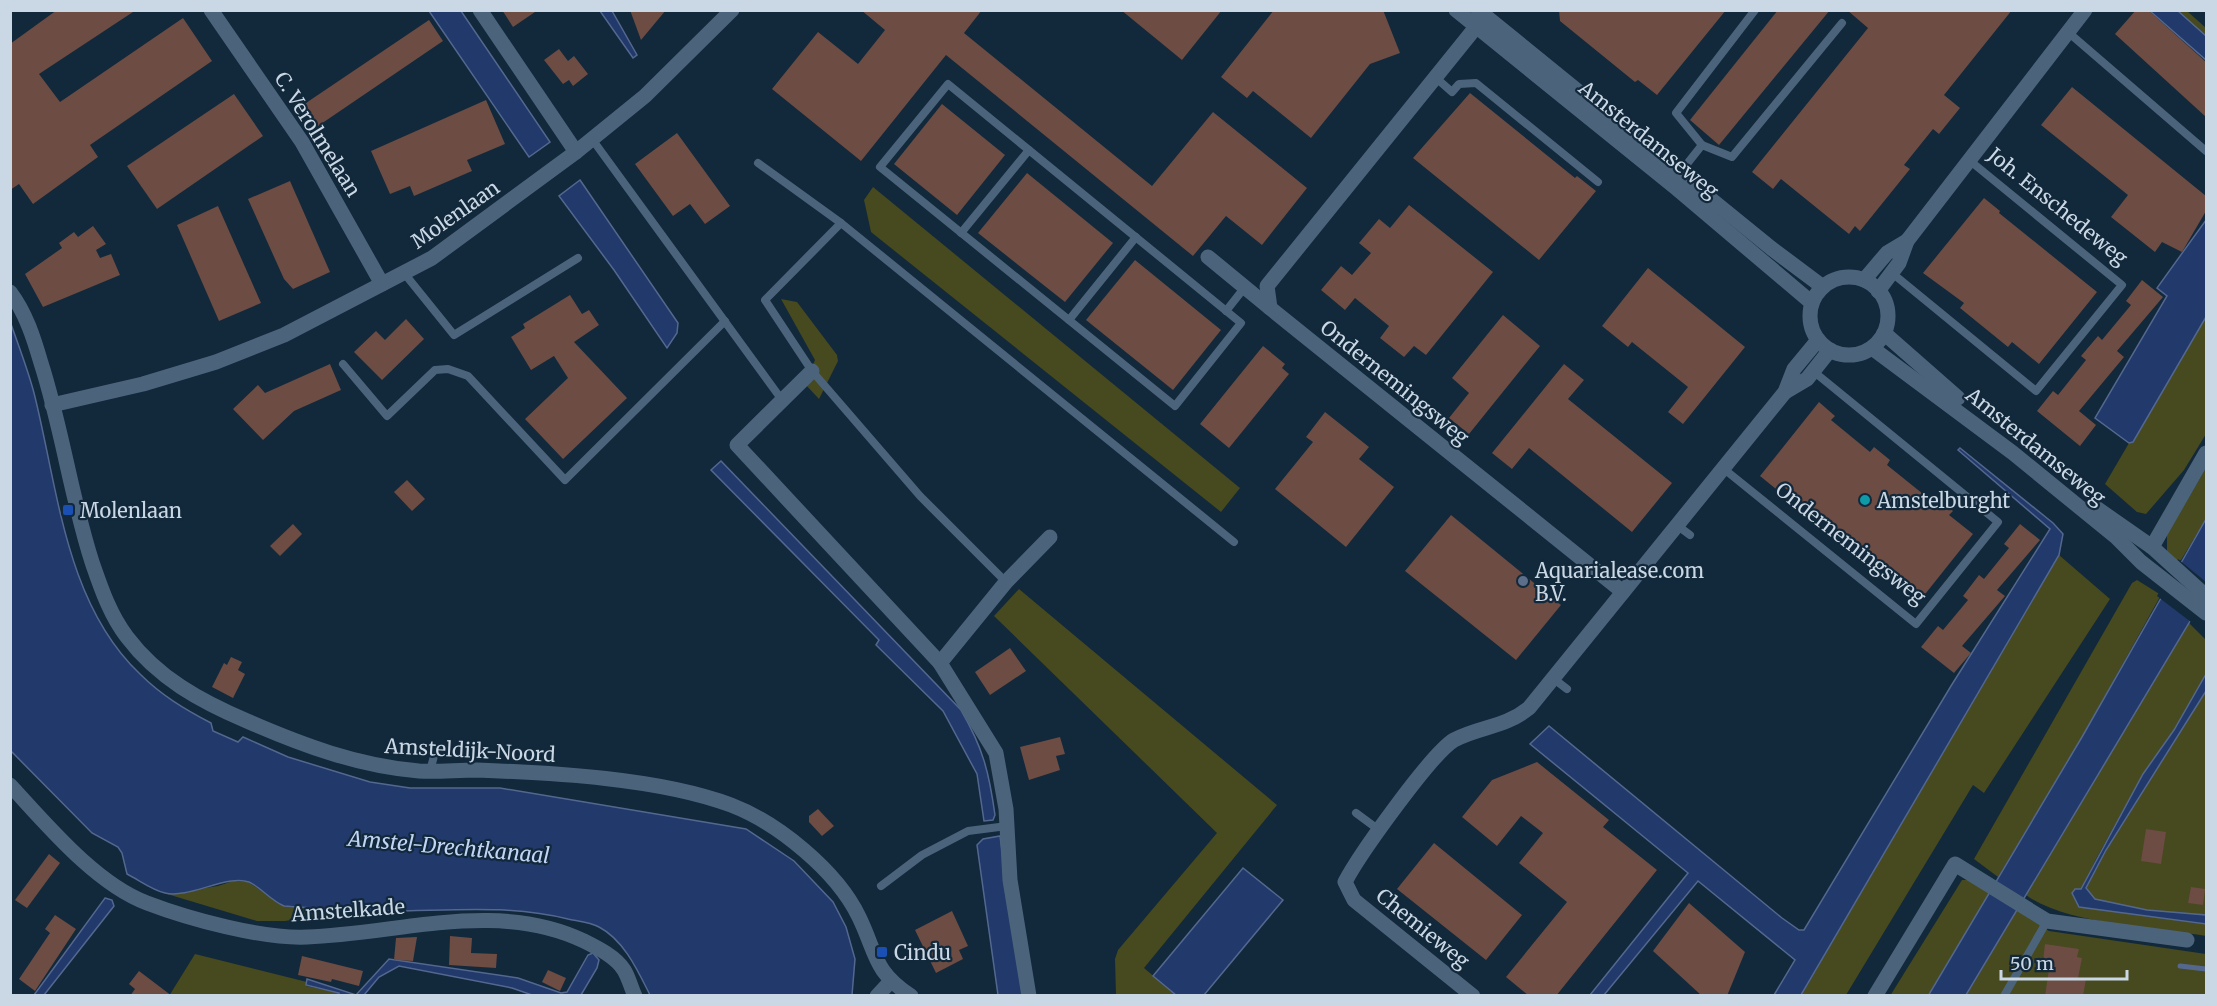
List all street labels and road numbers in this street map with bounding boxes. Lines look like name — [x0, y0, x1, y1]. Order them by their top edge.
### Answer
street label: C. Verolmelaan — [270, 67, 366, 201]
street label: Amsterdamseweg — [1573, 74, 1724, 203]
street label: Joh. Enschedeweg — [1982, 141, 2133, 270]
street label: Molenlaan — [406, 174, 504, 254]
street label: Ondernemingsweg — [1316, 314, 1474, 450]
street label: Amsterdamseweg — [1960, 381, 2111, 510]
street label: Ondernemingsweg — [1771, 477, 1931, 609]
street label: Amsteldijk-Noord — [383, 733, 556, 767]
street label: Chemieweg — [1371, 883, 1475, 973]
street label: Amstelkade — [289, 894, 406, 927]

